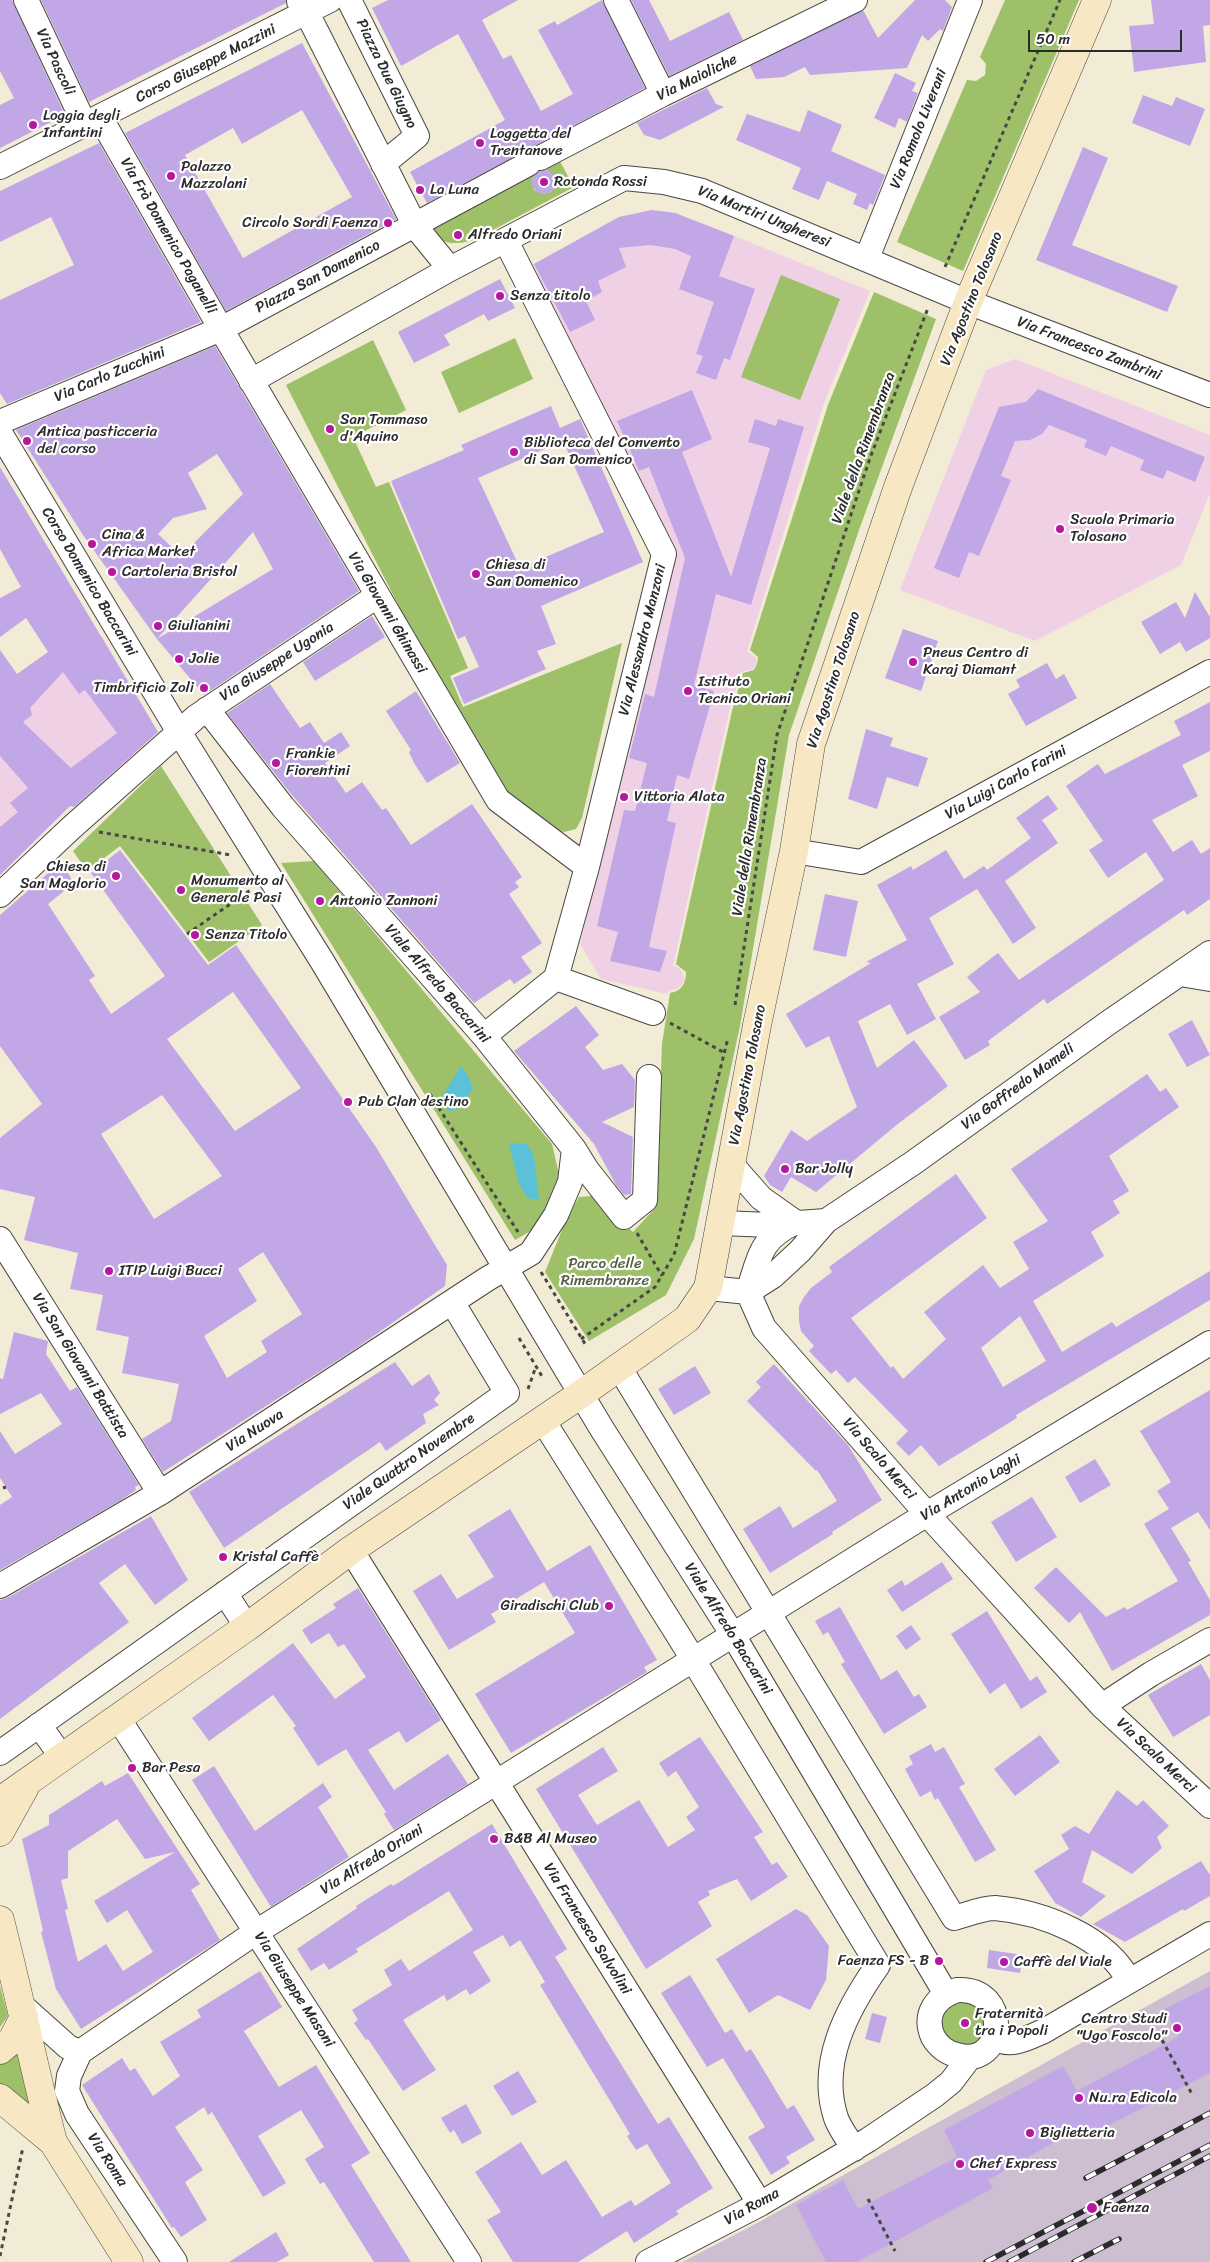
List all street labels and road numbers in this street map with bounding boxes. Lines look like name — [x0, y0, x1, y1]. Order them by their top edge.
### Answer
street label: Piazza Due Giugno — [352, 16, 420, 132]
street label: Corso Giuseppe Mazzini — [133, 21, 279, 107]
street label: Via Pascoli — [32, 26, 78, 98]
street label: Via Maioliche — [654, 51, 740, 105]
street label: Via Romolo Liverani — [887, 66, 951, 192]
street label: Via Frà Domenico Paganelli — [116, 155, 220, 317]
street label: Via Martiri Ungheresi — [695, 182, 833, 252]
street label: Via Agostino Tolosano — [937, 229, 1007, 369]
street label: Piazza San Domenico — [253, 237, 383, 317]
street label: Via Francesco Zambrini — [1014, 313, 1164, 385]
street label: Via Carlo Zucchini — [52, 344, 168, 406]
street label: Viale della Rimembranza — [828, 370, 900, 526]
street label: Corso Domenico Baccarini — [37, 504, 141, 660]
street label: Via Giovanni Ghinassi — [344, 549, 430, 677]
street label: Via Alessandro Manzoni — [615, 563, 671, 717]
street label: Via Agostino Tolosano — [803, 609, 865, 751]
street label: Via Giuseppe Ugonia — [217, 618, 337, 706]
street label: Via Luigi Carlo Farini — [942, 742, 1070, 824]
street label: Viale della Rimembranza — [729, 757, 771, 917]
street label: Viale Alfredo Baccarini — [380, 921, 494, 1047]
street label: Via Agostino Tolosano — [726, 1003, 770, 1147]
street label: Via Goffredo Mameli — [958, 1040, 1078, 1134]
street label: Via San Giovanni Battista — [28, 1290, 132, 1442]
street label: Via Nuova — [223, 1406, 287, 1456]
street label: Viale Quattro Novembre — [340, 1410, 478, 1514]
street label: Via Scalo Merci — [839, 1414, 919, 1504]
street label: Via Antonio Laghi — [917, 1451, 1025, 1525]
street label: Viale Alfredo Baccarini — [680, 1560, 776, 1698]
street label: Via Scalo Merci — [1112, 1714, 1200, 1798]
street label: Via Alfredo Oriani — [317, 1821, 427, 1899]
street label: Via Francesco Salvolini — [539, 1860, 635, 1998]
street label: Via Giuseppe Masoni — [250, 1929, 338, 2051]
street label: Via Roma — [83, 2130, 131, 2190]
street label: Via Roma — [721, 2185, 783, 2229]

